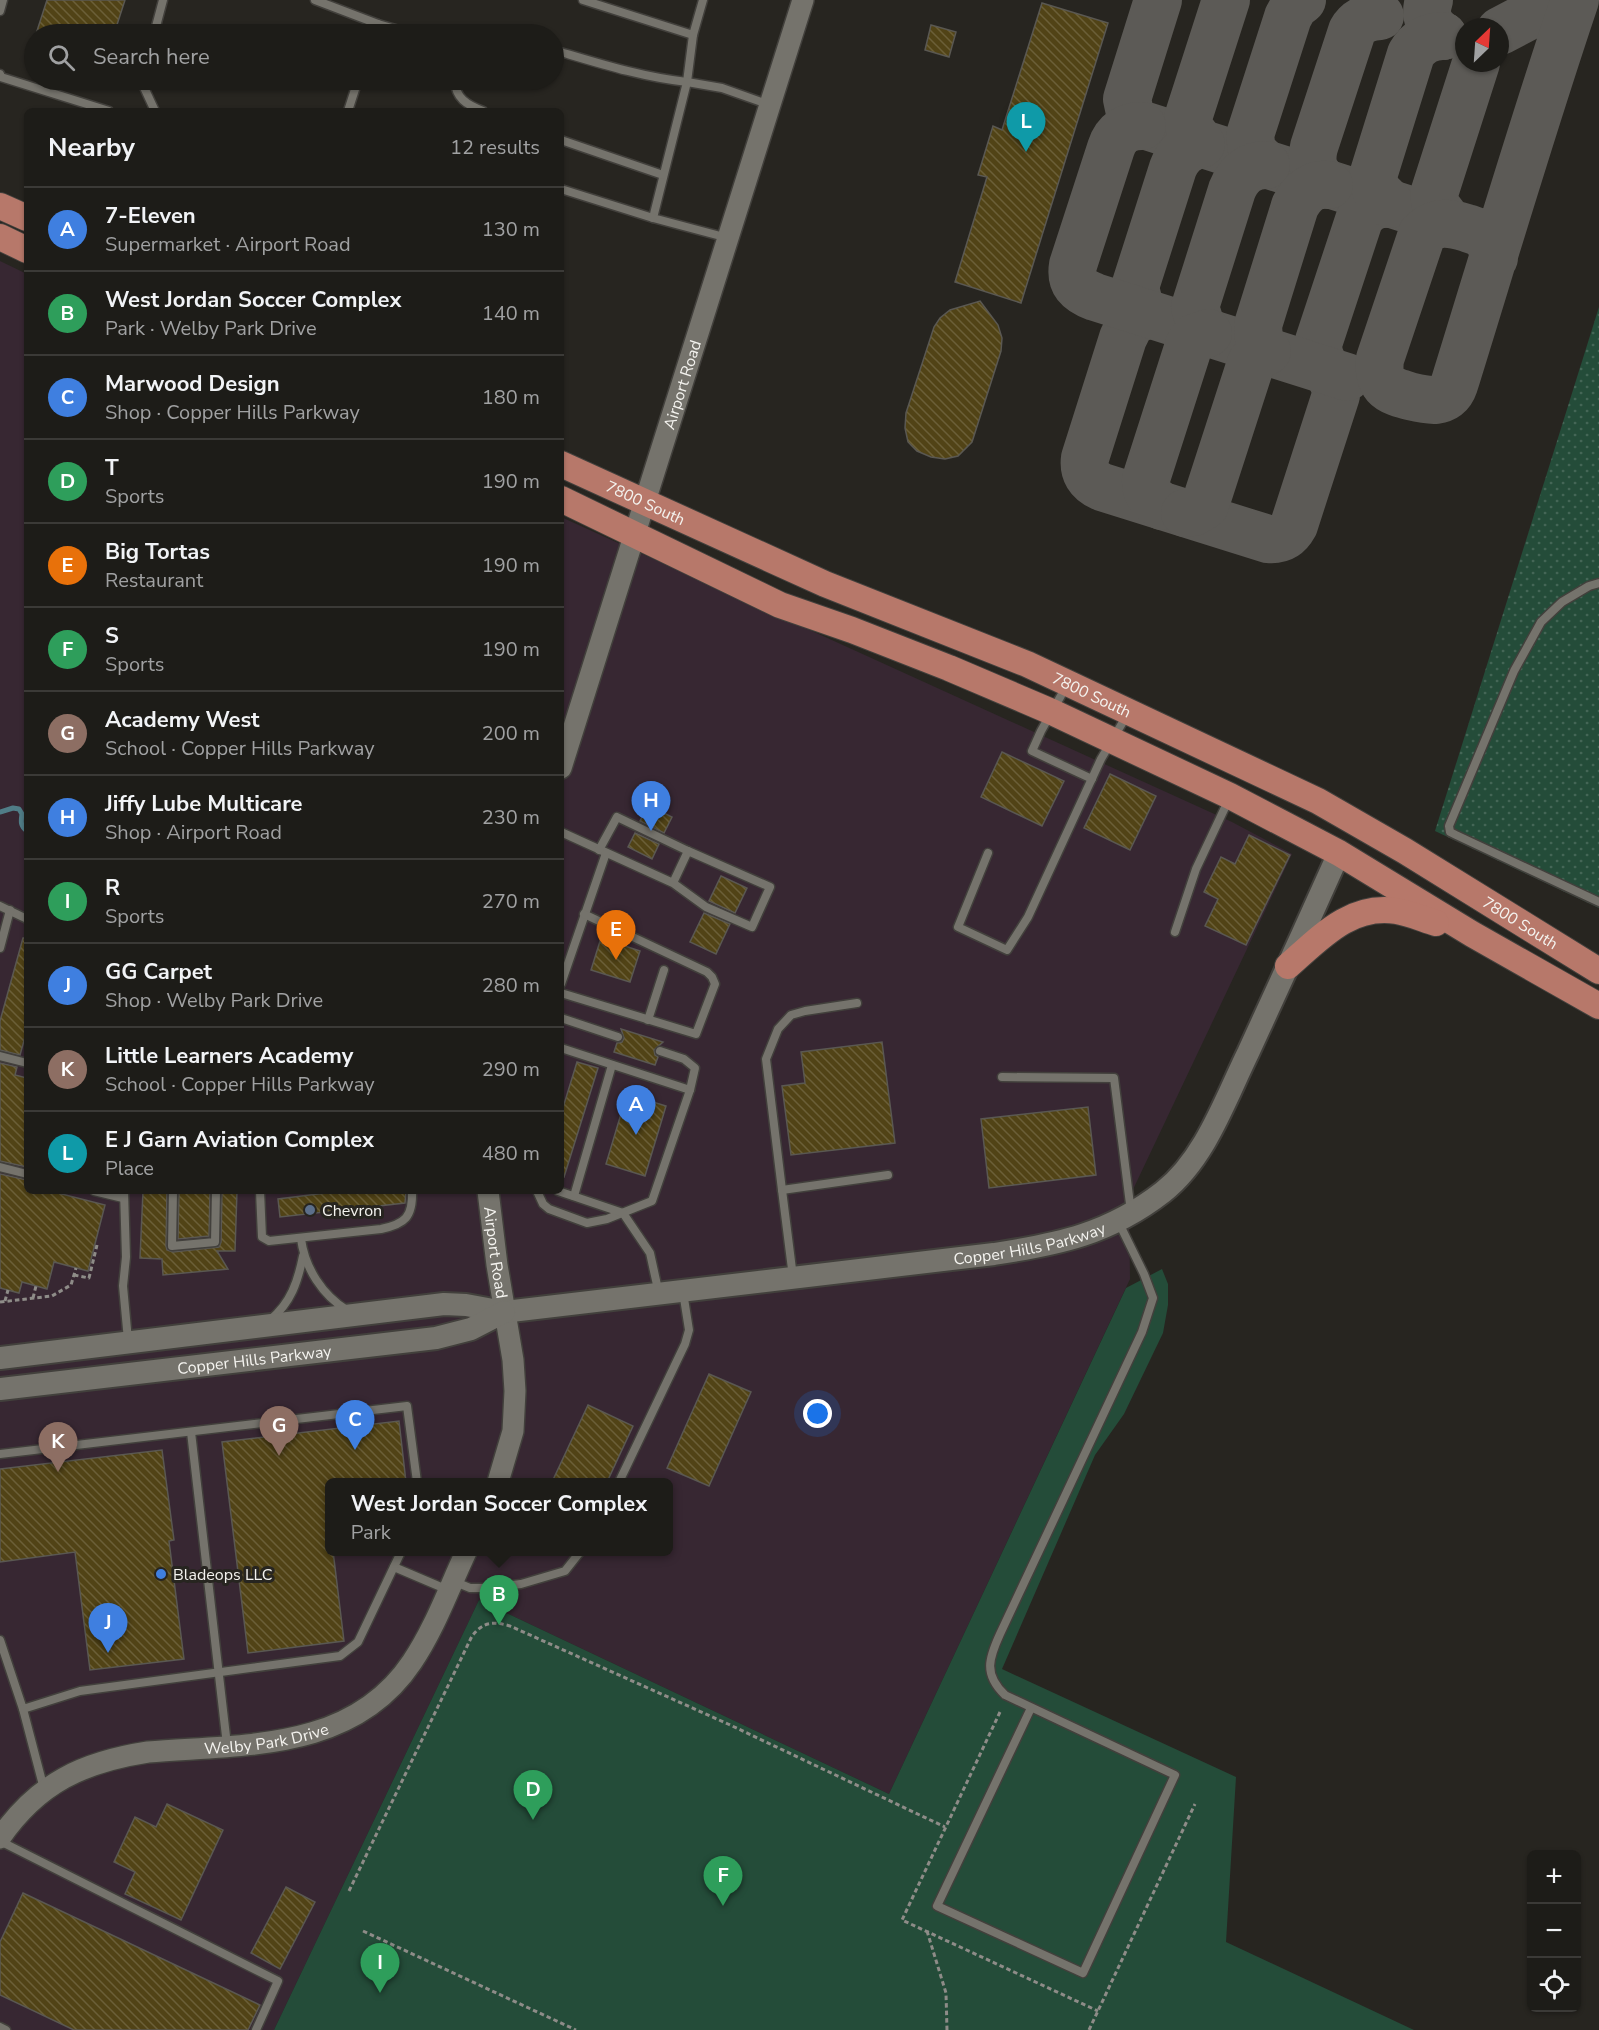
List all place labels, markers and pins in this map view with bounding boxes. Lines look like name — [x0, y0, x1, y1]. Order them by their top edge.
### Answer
pin: L — [1006, 102, 1046, 152]
pin: H — [632, 782, 670, 831]
pin: E — [596, 910, 636, 960]
pin: A — [616, 1086, 656, 1135]
place label: Chevron — [322, 1200, 382, 1222]
marker: Chevron — [303, 1203, 317, 1217]
pin: C — [336, 1400, 374, 1450]
pin: G — [260, 1406, 298, 1456]
pin: K — [38, 1422, 78, 1472]
place label: Bladeops LLC — [173, 1564, 273, 1586]
marker: Bladeops LLC — [154, 1567, 168, 1581]
pin: B — [480, 1576, 518, 1625]
pin: J — [88, 1604, 128, 1653]
pin: D — [514, 1770, 552, 1820]
pin: F — [704, 1856, 742, 1906]
pin: I — [360, 1944, 400, 1993]

